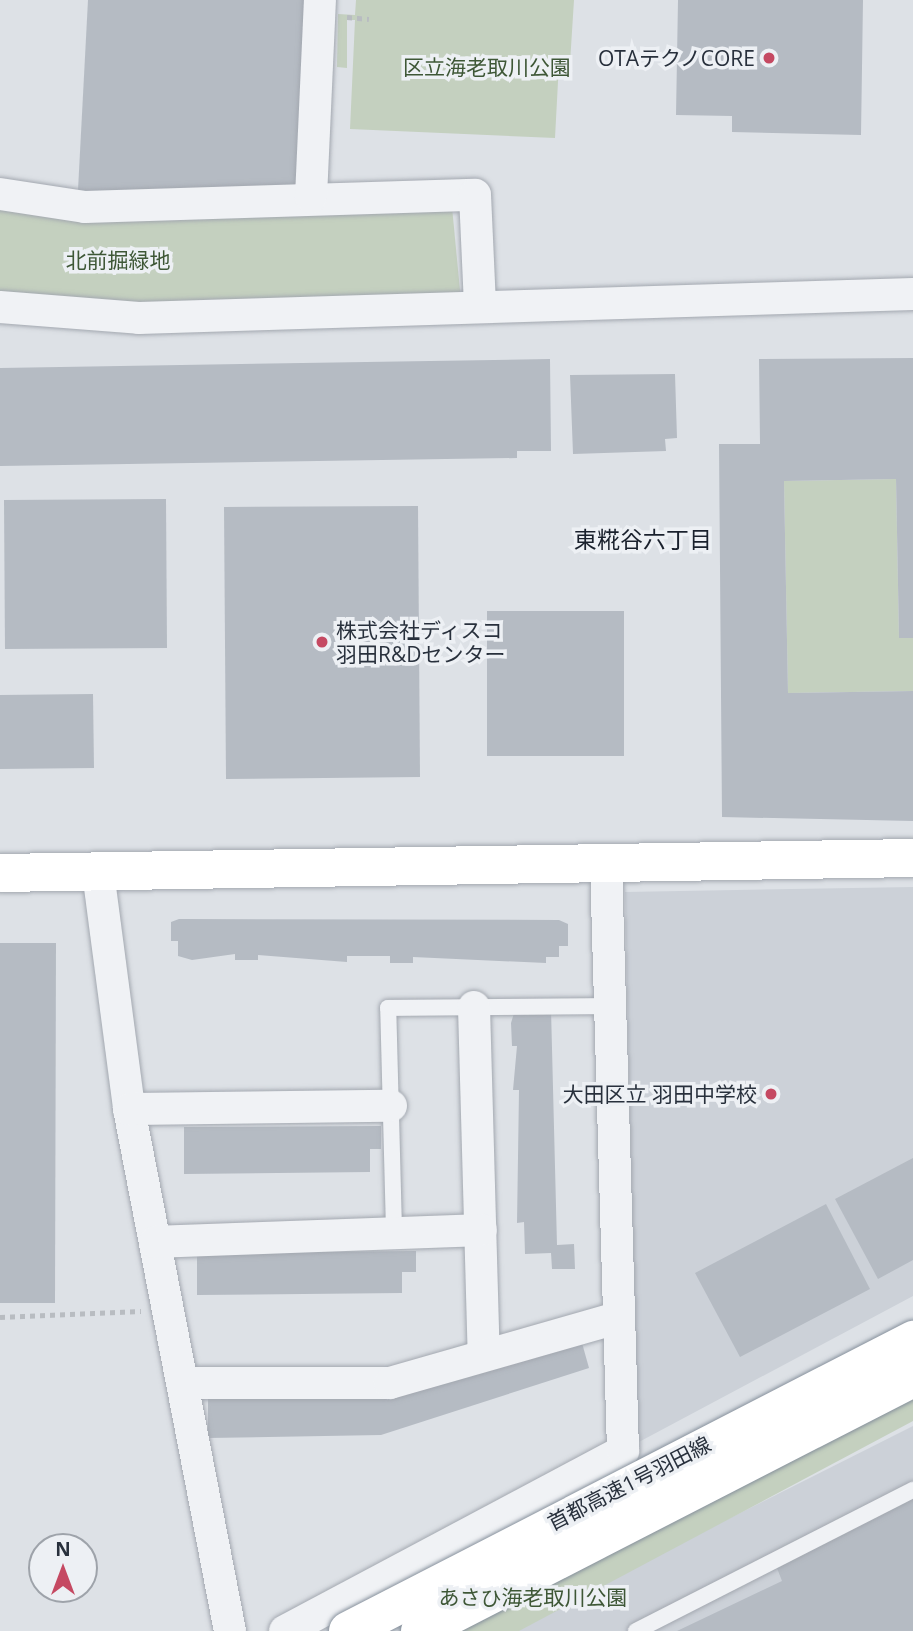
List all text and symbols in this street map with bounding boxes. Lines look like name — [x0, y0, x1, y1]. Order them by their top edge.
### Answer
place label: OTAテクノCORE — [597, 45, 755, 71]
marker: OTAテクノCORE — [761, 50, 777, 66]
park label: 区立海老取川公園 — [403, 54, 571, 80]
park label: 北前掘緑地 — [66, 247, 170, 273]
district label: 東糀谷六丁目 — [574, 525, 712, 553]
place label: 株式会社ディスコ 羽田R&Dセンター — [336, 617, 505, 667]
marker: 株式会社ディスコ 羽田R&Dセンター — [314, 634, 330, 650]
place label: 大田区立 羽田中学校 — [563, 1081, 757, 1107]
marker: 大田区立 羽田中学校 — [763, 1086, 779, 1102]
street label: 首都高速1号羽田線 — [543, 1431, 715, 1535]
north arrow — [28, 1533, 98, 1603]
text: N — [55, 1536, 71, 1562]
park label: あさひ海老取川公園 — [439, 1584, 627, 1610]

